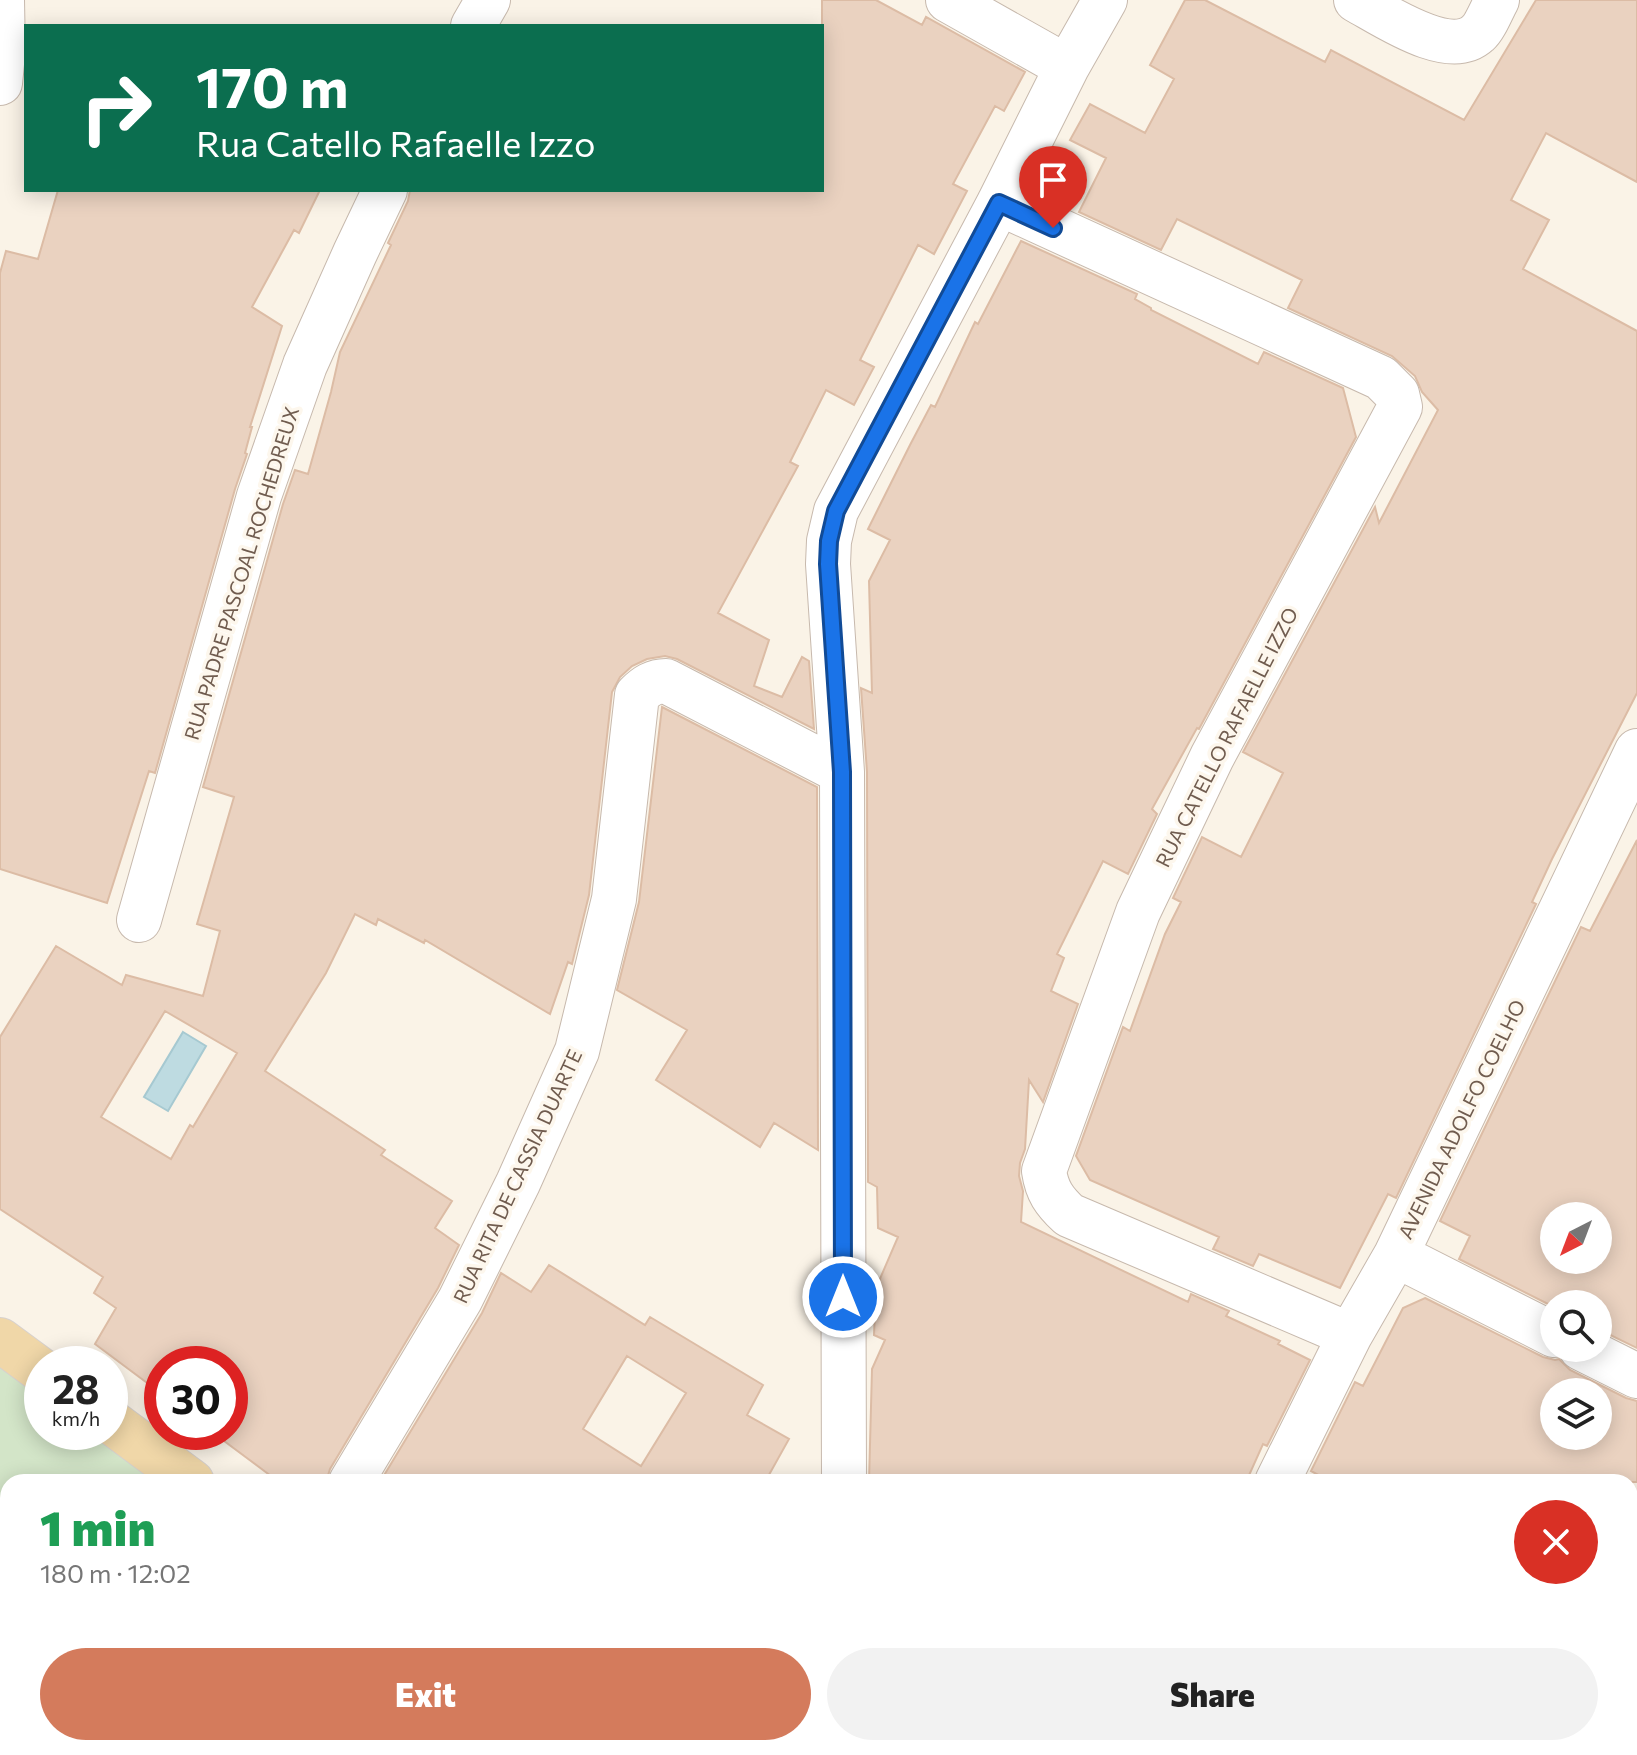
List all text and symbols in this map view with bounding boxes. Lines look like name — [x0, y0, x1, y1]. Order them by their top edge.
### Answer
text: 170 m — [196, 51, 349, 120]
icon: right — [64, 56, 168, 160]
text: Rua Catello Rafaelle Izzo — [196, 120, 595, 164]
pin — [1019, 146, 1087, 228]
icon: arrive — [1031, 158, 1075, 202]
street label: RUA PADRE PASCOAL ROCHEDREUX — [179, 403, 303, 743]
street label: RUA CATELLO RAFAELLE IZZO — [1150, 603, 1302, 871]
street label: AVENIDA ADOLFO COELHO — [1393, 996, 1529, 1242]
street label: RUA RITA DE CASSIA DUARTE — [448, 1045, 586, 1307]
north arrow — [1540, 1202, 1612, 1274]
map controls — [1540, 1202, 1612, 1450]
position arrow — [801, 1255, 885, 1339]
button: search — [1540, 1290, 1612, 1362]
speed limit sign: 30 — [144, 1346, 248, 1450]
text: 28 — [52, 1363, 100, 1412]
button: layers — [1540, 1378, 1612, 1450]
text: km/h — [52, 1406, 100, 1430]
text: 1 min — [40, 1497, 155, 1556]
button: close — [1514, 1500, 1598, 1584]
text: 180 m · 12:02 — [40, 1557, 191, 1588]
button: Exit — [40, 1648, 811, 1740]
button: Share — [827, 1648, 1598, 1740]

